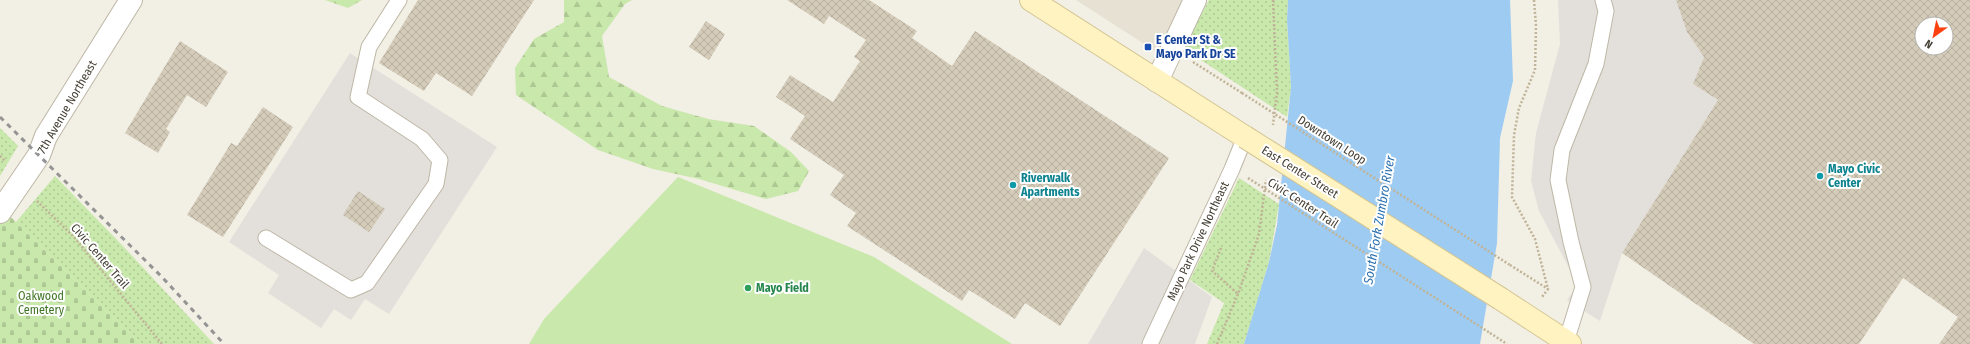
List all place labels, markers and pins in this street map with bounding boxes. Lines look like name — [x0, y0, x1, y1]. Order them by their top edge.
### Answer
place label: E Center St & Mayo Park Dr SE — [1156, 33, 1236, 61]
marker: E Center St & Mayo Park Dr SE — [1143, 42, 1153, 52]
place label: Mayo Civic Center — [1828, 162, 1881, 190]
place label: Riverwalk Apartments — [1020, 171, 1080, 199]
marker: Mayo Civic Center — [1815, 171, 1825, 181]
marker: Riverwalk Apartments — [1008, 180, 1018, 190]
place label: Mayo Field — [756, 281, 809, 295]
marker: Mayo Field — [743, 283, 753, 293]

